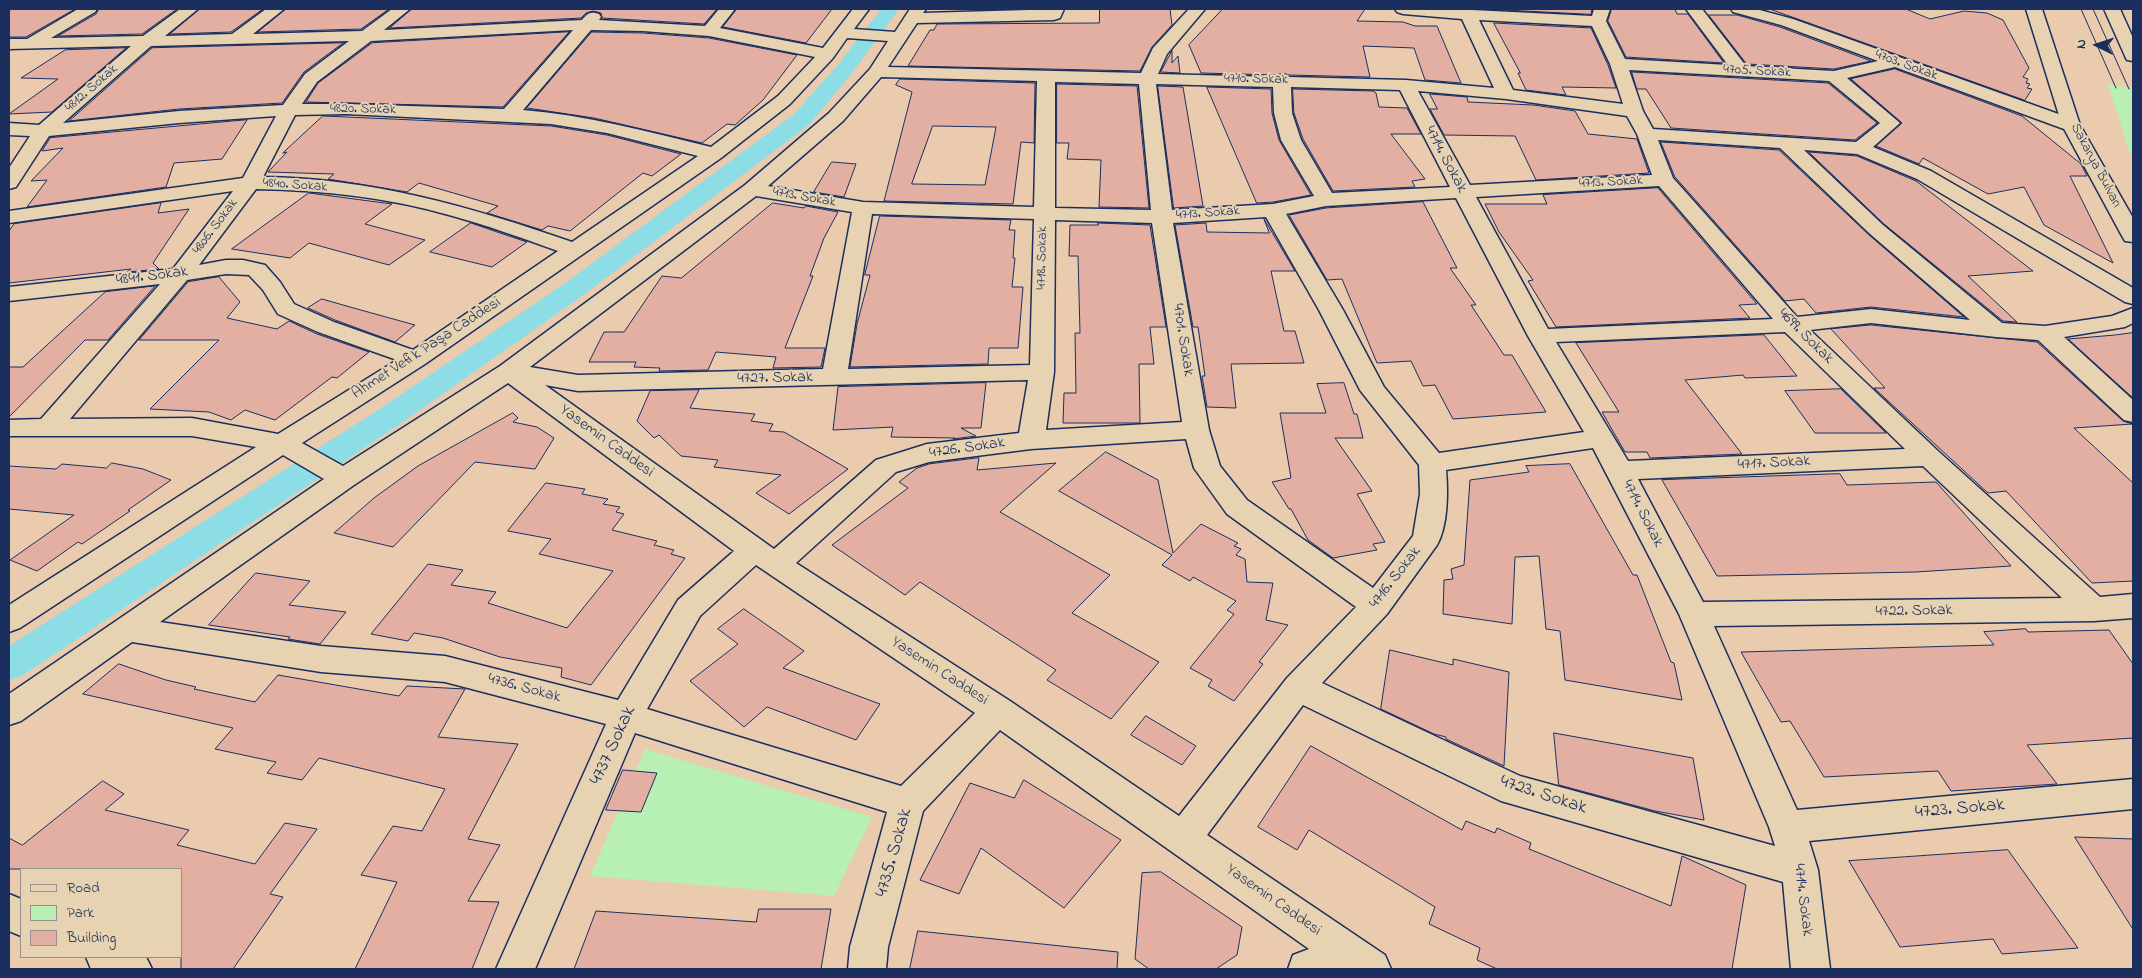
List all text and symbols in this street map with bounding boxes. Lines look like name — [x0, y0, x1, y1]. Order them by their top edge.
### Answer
north arrow — [2072, 20, 2122, 70]
text: N — [2071, 38, 2092, 49]
street label: 4703. Sokak — [1872, 47, 1940, 85]
street label: 4812. Sokak — [62, 62, 122, 116]
street label: 4705. Sokak — [1723, 62, 1791, 82]
street label: 4710. Sokak — [1224, 71, 1288, 89]
street label: 4820. Sokak — [330, 101, 396, 119]
street label: Sakarya Bulvarı — [2066, 121, 2124, 211]
street label: 4714. Sokak — [1419, 123, 1471, 197]
street label: 4713. Sokak — [1579, 173, 1643, 193]
street label: 4840. Sokak — [262, 175, 328, 197]
street label: 4713. Sokak — [771, 184, 837, 212]
street label: 4806. Sokak — [190, 196, 242, 258]
street label: 4713. Sokak — [1176, 203, 1240, 225]
street label: 4718. Sokak — [1034, 226, 1052, 290]
street label: 4841. Sokak — [115, 263, 189, 291]
street label: Ahmet Vefik Paşa Caddesi — [349, 294, 505, 404]
street label: 4701. Sokak — [1167, 302, 1197, 378]
street label: 4699. Sokak — [1773, 305, 1837, 369]
street label: 4727. Sokak — [737, 369, 813, 389]
street label: Yasemin Caddesi — [555, 401, 657, 483]
street label: 4726. Sokak — [928, 434, 1006, 464]
street label: 4717. Sokak — [1737, 453, 1811, 475]
street label: 4714. Sokak — [1617, 477, 1667, 551]
street label: 4716. Sokak — [1366, 543, 1426, 613]
street label: 4722. Sokak — [1875, 602, 1953, 622]
street label: Yasemin Caddesi — [887, 633, 991, 711]
street label: 4736. Sokak — [485, 670, 563, 708]
street label: 4737 Sokak — [586, 703, 642, 789]
street label: 4723. Sokak — [1497, 771, 1589, 821]
street label: 4723. Sokak — [1914, 795, 2006, 825]
street label: 4735. Sokak — [871, 806, 919, 900]
street label: Yasemin Caddesi — [1222, 861, 1324, 941]
street label: 4714. Sokak — [1788, 863, 1816, 937]
legend — [20, 868, 182, 958]
text: Road — [67, 877, 100, 899]
text: Park — [67, 902, 94, 924]
text: Building — [67, 927, 116, 949]

